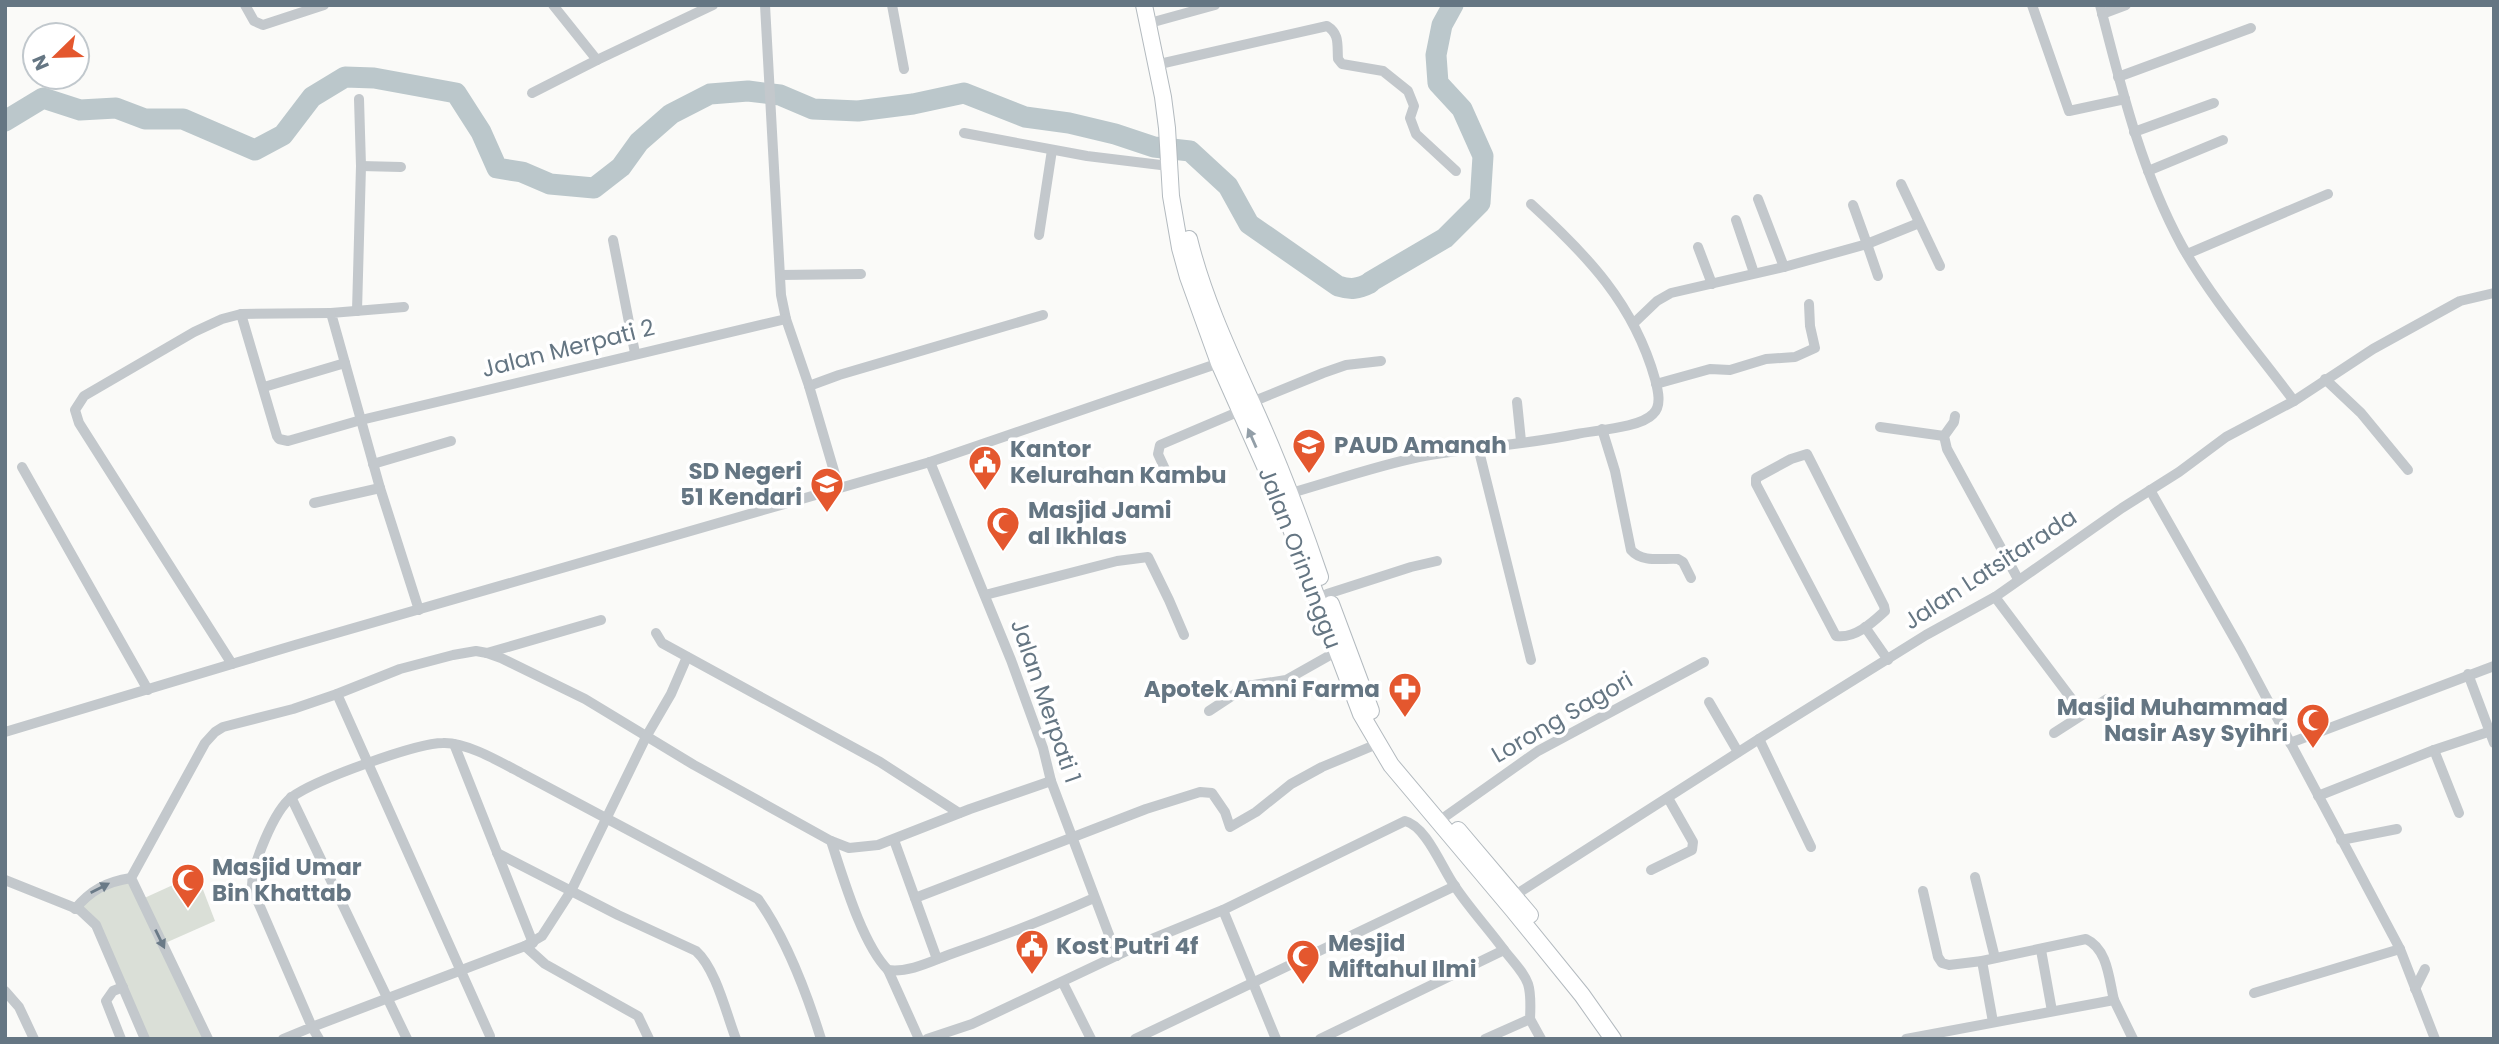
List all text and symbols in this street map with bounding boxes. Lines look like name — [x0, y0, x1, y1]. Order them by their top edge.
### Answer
north arrow — [21, 21, 91, 91]
text: N — [26, 51, 56, 74]
street label: Jalan Merpati 2 — [478, 311, 658, 385]
school or university icon: PAUD Amanah — [1290, 426, 1328, 475]
one-way arrow — [1246, 428, 1258, 448]
place label: PAUD Amanah — [1334, 429, 1507, 461]
place label: Kantor Kelurahan Kambu — [1010, 433, 1227, 491]
public building icon: Kantor Kelurahan Kambu — [966, 443, 1004, 492]
place label: SD Negeri 51 Kendari — [680, 455, 802, 513]
street label: Jalan Orinunggu — [1251, 463, 1349, 653]
school or university icon: SD Negeri 51 Kendari — [808, 465, 846, 514]
place label: Masjid Jami al Ikhlas — [1028, 494, 1172, 552]
street label: Jalan Latsitarada — [1897, 501, 2083, 637]
mosque icon: Masjid Jami al Ikhlas — [984, 504, 1022, 553]
street label: Jalan Merpati 1 — [1003, 615, 1089, 787]
street label: Lorong Sagori — [1486, 664, 1638, 770]
pharmacy icon: Apotek Amni Farma — [1386, 670, 1424, 719]
place label: Apotek Amni Farma — [1144, 673, 1380, 705]
place label: Masjid Muhammad Nasir Asy Syihri — [2057, 691, 2288, 749]
mosque icon: Masjid Muhammad Nasir Asy Syihri — [2294, 701, 2332, 750]
place label: Masjid Umar Bin Khattab — [212, 851, 362, 909]
mosque icon: Masjid Umar Bin Khattab — [169, 861, 207, 910]
one-way arrow — [90, 882, 110, 893]
public building icon: Kost Putri 4f — [1013, 927, 1051, 976]
place label: Mesjid Miftahul Ilmi — [1328, 927, 1477, 985]
one-way arrow — [154, 930, 166, 950]
place label: Kost Putri 4f — [1056, 930, 1198, 962]
mosque icon: Mesjid Miftahul Ilmi — [1284, 937, 1322, 986]

